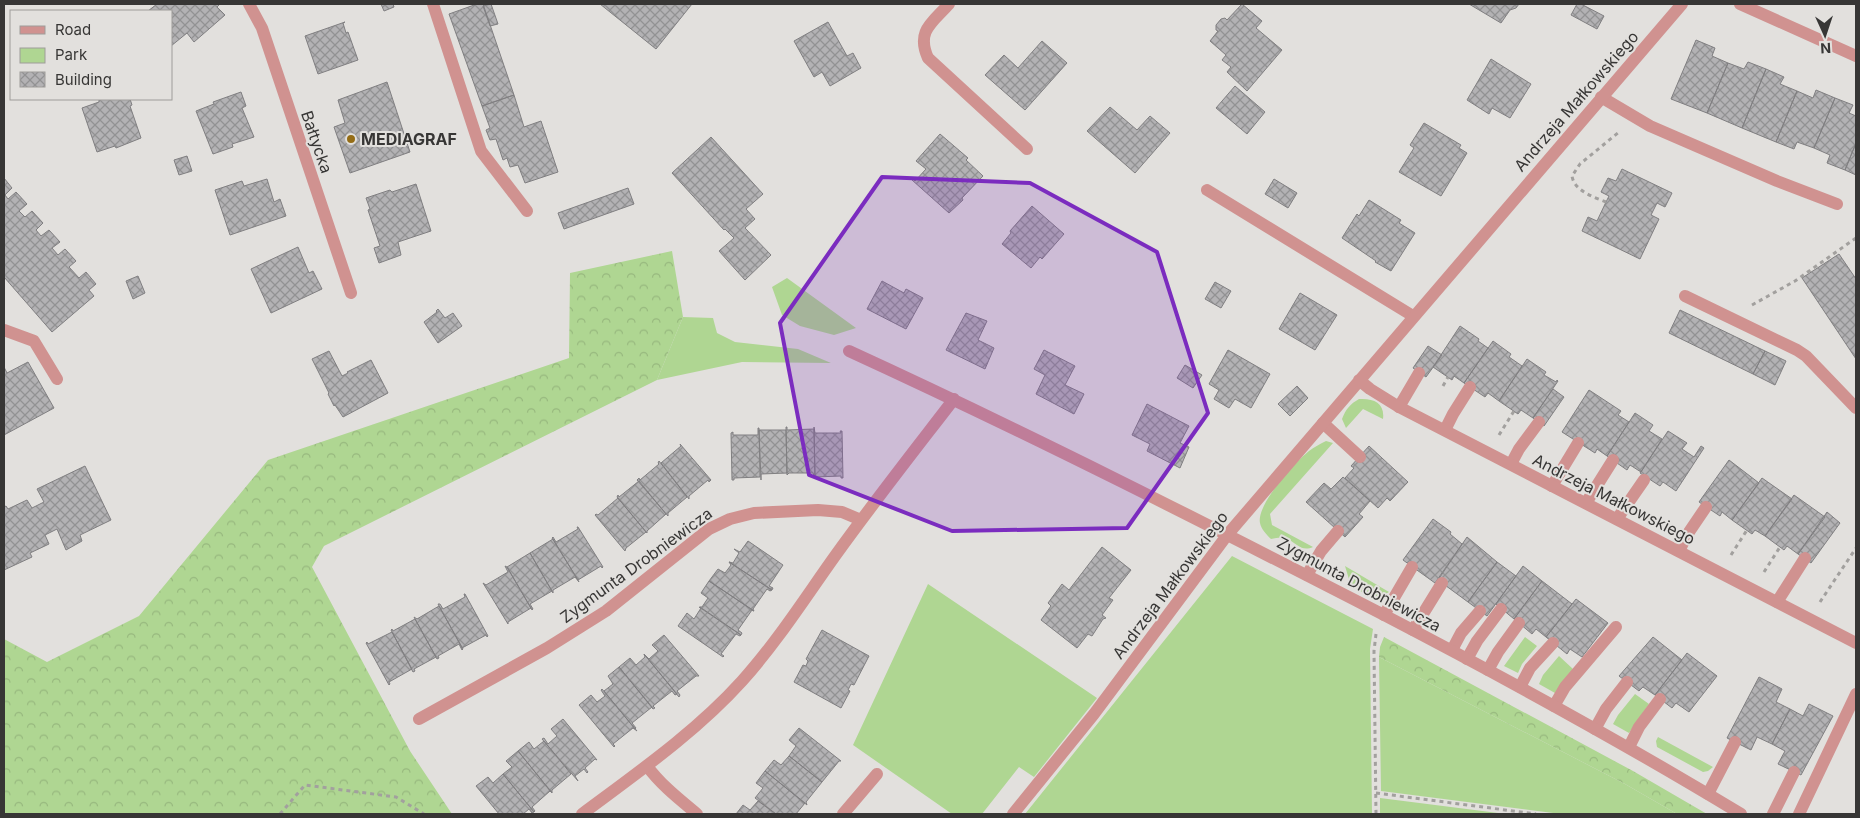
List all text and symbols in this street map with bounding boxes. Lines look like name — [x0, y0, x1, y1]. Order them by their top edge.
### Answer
legend — [10, 10, 172, 100]
north arrow — [1800, 10, 1850, 60]
text: Road — [55, 20, 91, 39]
street label: Andrzeja Małkowskiego — [1510, 27, 1642, 175]
text: N — [1820, 40, 1831, 57]
text: Park — [55, 45, 88, 64]
text: Building — [55, 70, 112, 89]
street label: Bałtycka — [297, 108, 337, 176]
place label: MEDIAGRAF — [361, 129, 457, 149]
marker: MEDIAGRAF — [345, 133, 357, 145]
street label: Andrzeja Małkowskiego — [1529, 449, 1699, 549]
street label: Zygmunta Drobniewicza — [556, 503, 716, 627]
street label: Andrzeja Małkowskiego — [1108, 507, 1232, 663]
street label: Zygmunta Drobniewicza — [1273, 532, 1445, 636]

